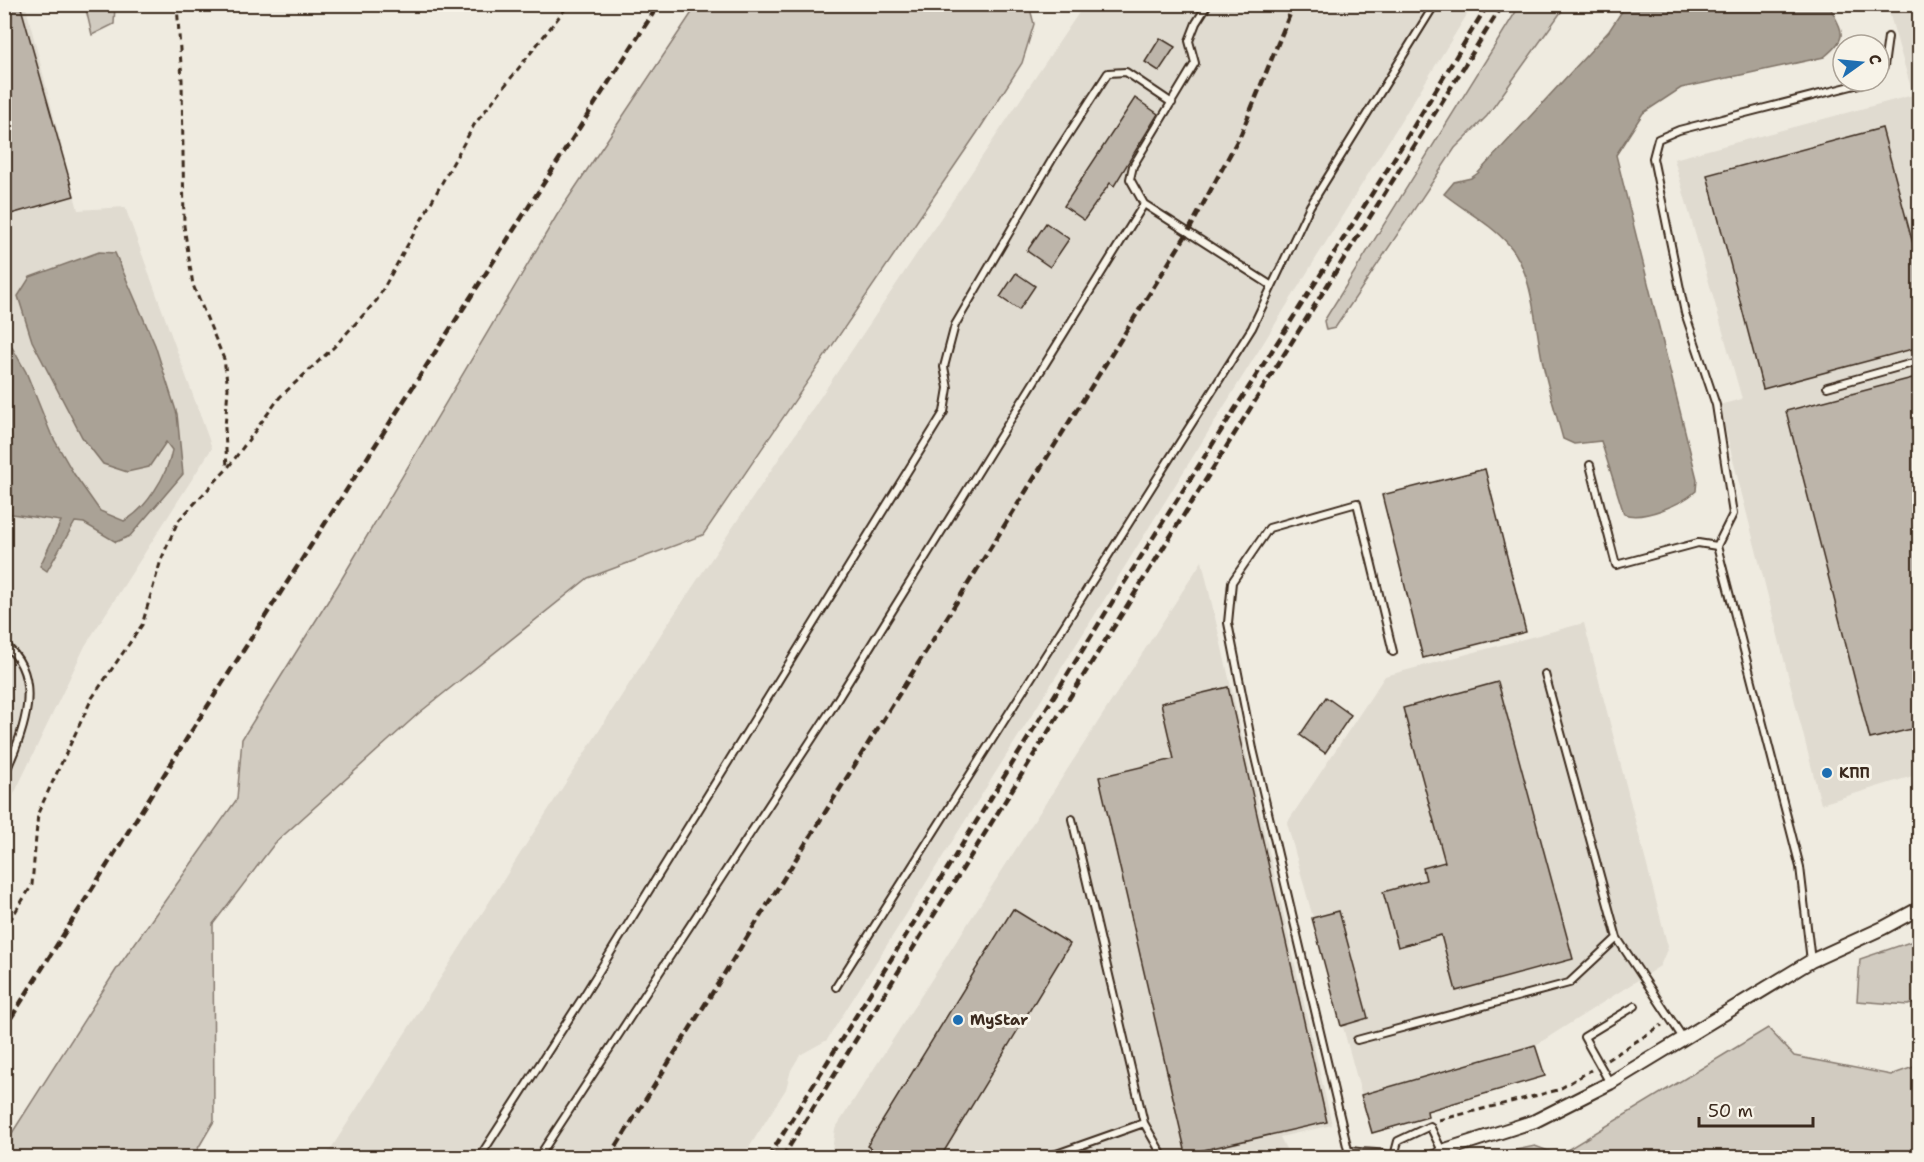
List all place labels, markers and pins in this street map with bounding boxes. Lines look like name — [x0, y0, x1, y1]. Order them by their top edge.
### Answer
place label: КПП — [1839, 763, 1870, 783]
marker: КПП — [1820, 766, 1834, 780]
place label: MyStar — [970, 1010, 1028, 1030]
marker: MyStar — [951, 1013, 965, 1027]

